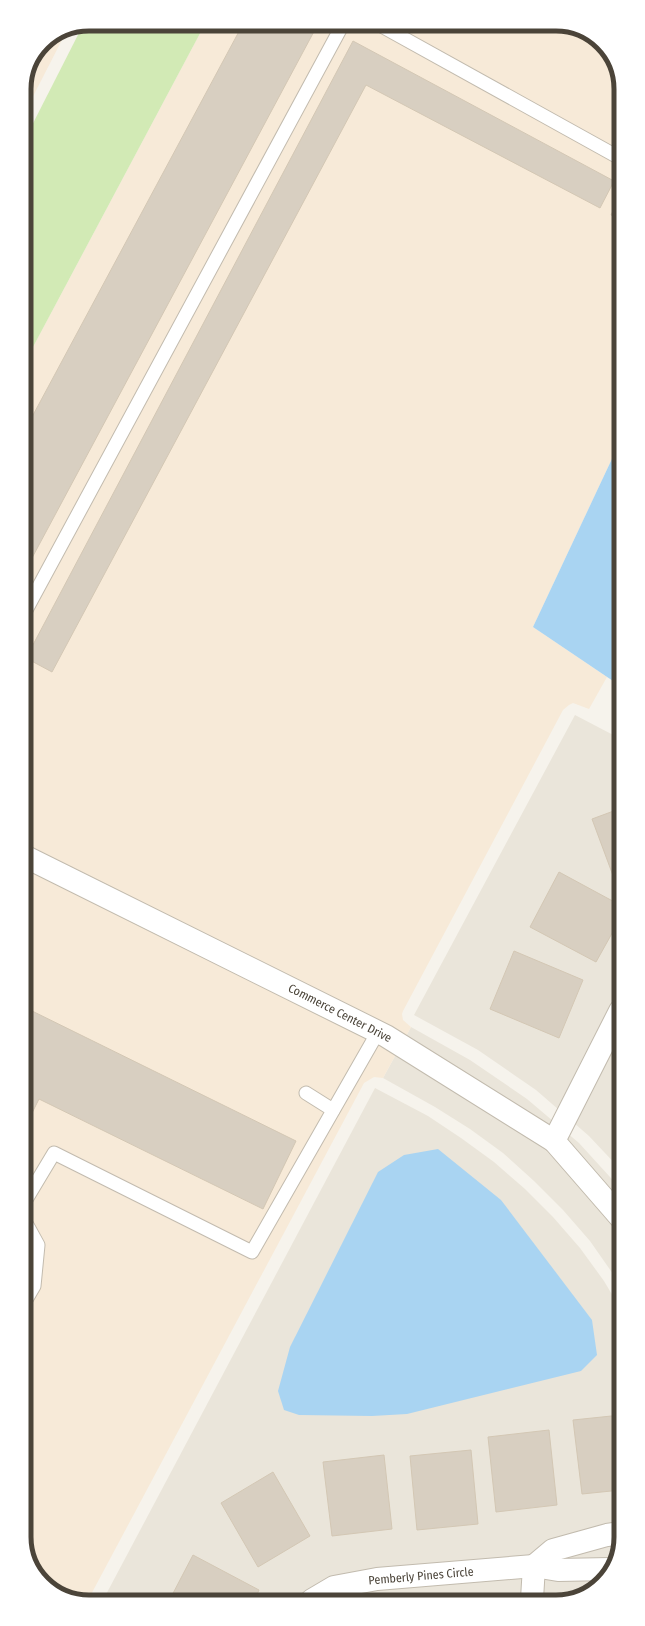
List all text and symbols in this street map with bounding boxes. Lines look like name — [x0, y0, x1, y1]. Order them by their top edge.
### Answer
street label: Commerce Center Drive — [286, 981, 394, 1045]
street label: Pemberly Pines Circle — [368, 1564, 474, 1588]

